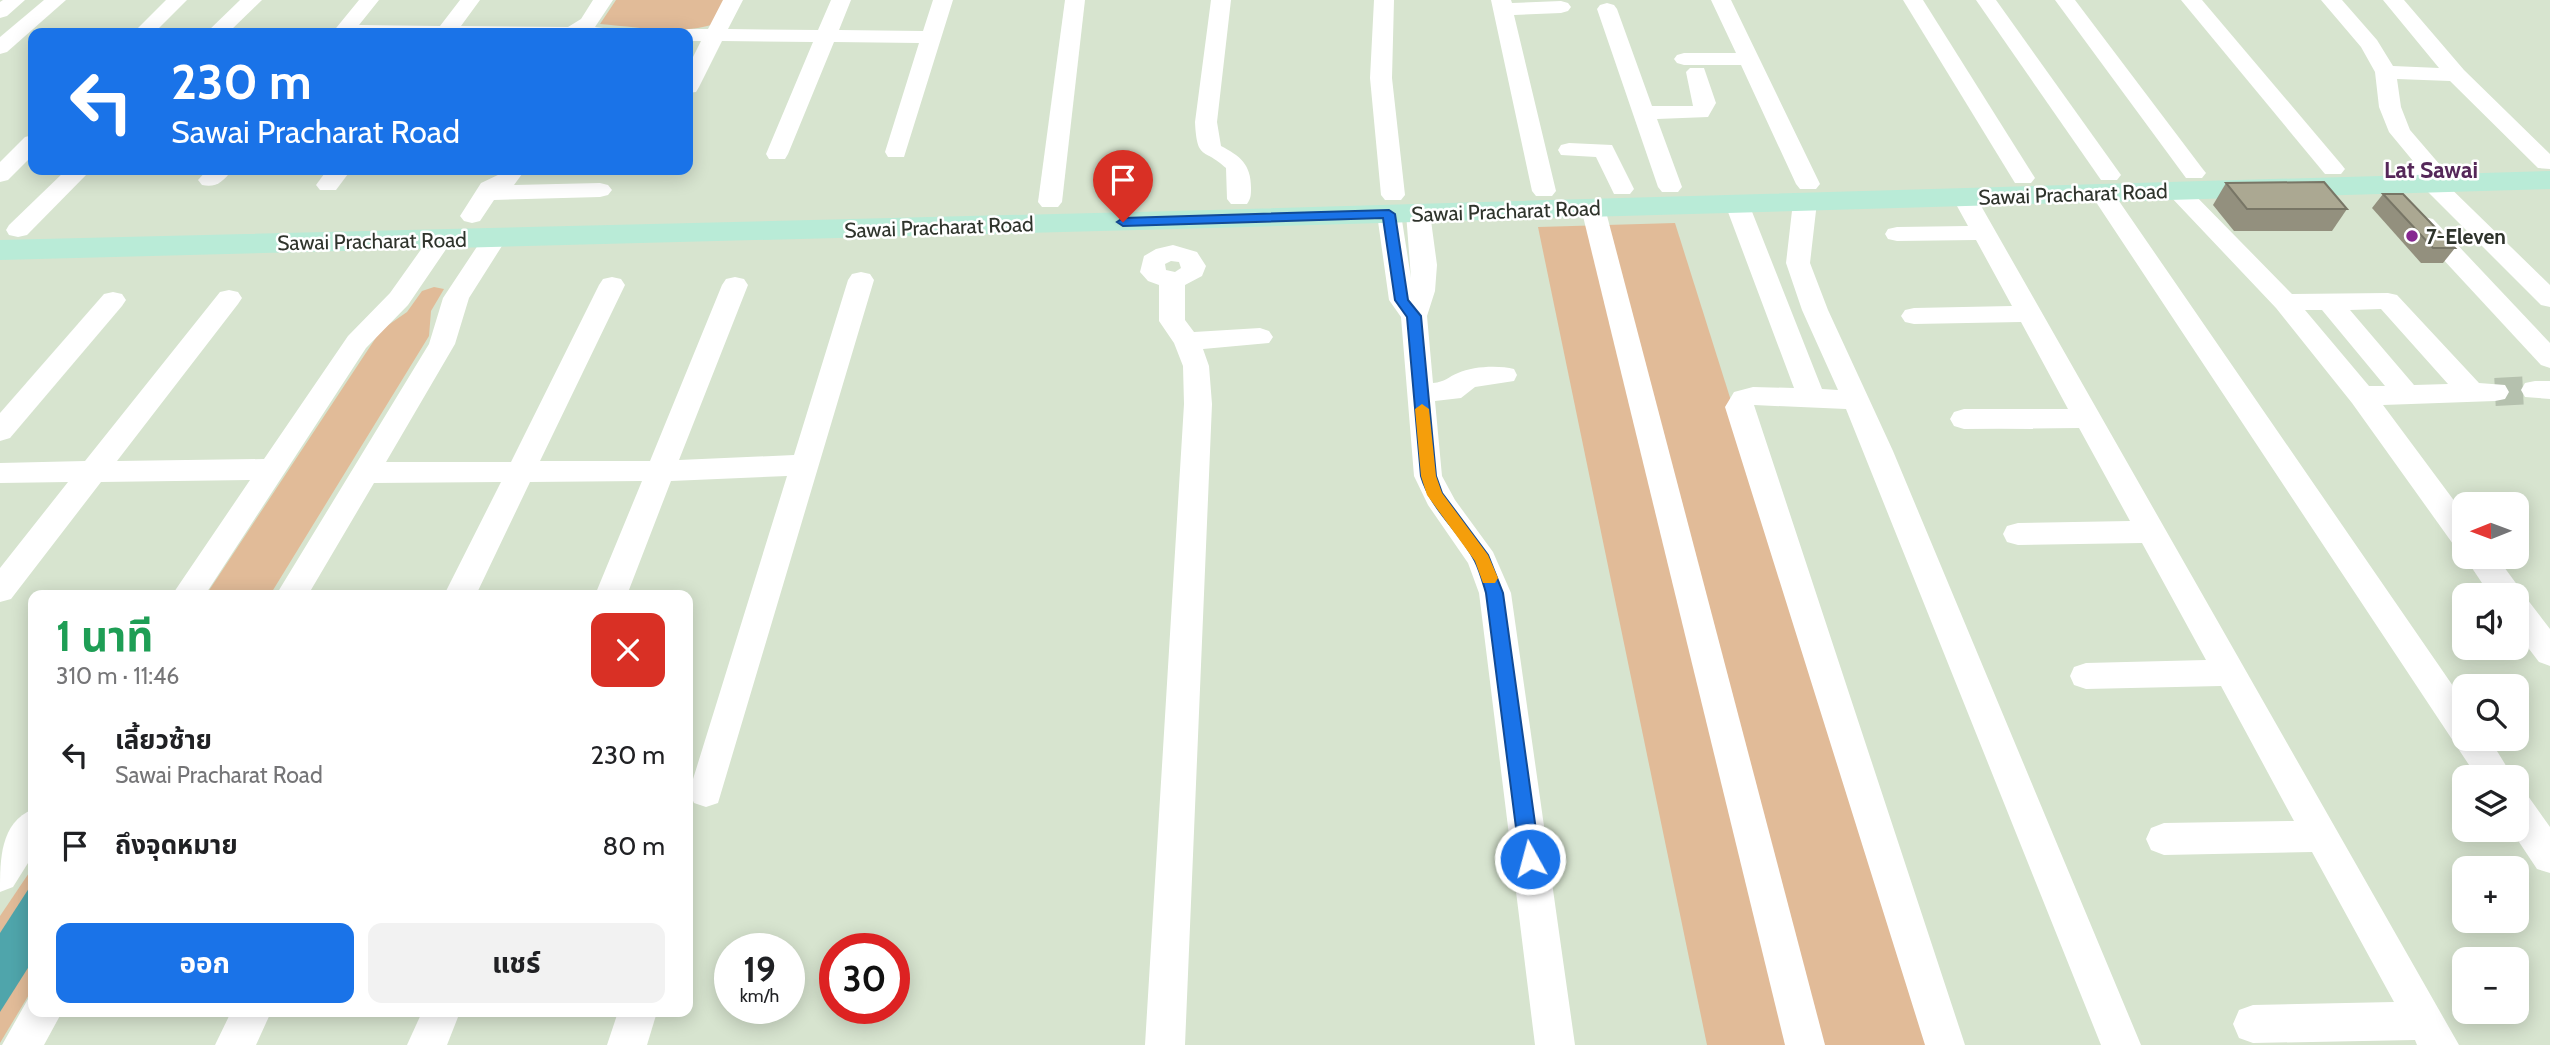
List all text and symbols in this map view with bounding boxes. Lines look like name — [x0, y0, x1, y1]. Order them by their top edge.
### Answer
text: 230 m — [171, 52, 312, 111]
icon: left — [56, 56, 147, 147]
text: Sawai Pracharat Road — [171, 112, 460, 151]
pin — [1093, 150, 1153, 222]
district label: Lat Sawai — [2384, 156, 2478, 184]
icon: arrive — [1104, 161, 1142, 199]
street label: Sawai Pracharat Road — [1978, 178, 2168, 210]
street label: Sawai Pracharat Road — [1411, 195, 1601, 227]
street label: Sawai Pracharat Road — [844, 211, 1034, 243]
place label: 7-Eleven — [2426, 224, 2506, 249]
street label: Sawai Pracharat Road — [277, 227, 467, 255]
marker: 7-Eleven — [2404, 228, 2420, 244]
north arrow — [2452, 492, 2529, 569]
map controls — [2452, 492, 2529, 1024]
button: sound — [2452, 583, 2529, 660]
text: 1 นาที — [56, 610, 153, 662]
button: close — [591, 613, 665, 687]
text: 310 m · 11:46 — [56, 662, 179, 690]
button: search — [2452, 674, 2529, 751]
text: เลี้ยวซ้าย — [115, 724, 212, 756]
icon: left — [56, 736, 94, 774]
text: 230 m — [591, 739, 665, 771]
text: Sawai Pracharat Road — [115, 761, 323, 789]
button: layers — [2452, 765, 2529, 842]
position arrow — [1493, 822, 1567, 896]
icon: arrive — [56, 827, 94, 865]
text: ถึงจุดหมาย — [115, 829, 238, 861]
text: 80 m — [602, 830, 665, 862]
button: + — [2452, 856, 2529, 933]
button: ออก — [56, 923, 354, 1003]
button: แชร์ — [368, 923, 665, 1003]
speed limit sign: 30 — [819, 933, 910, 1024]
button: − — [2452, 947, 2529, 1024]
text: 19 — [743, 948, 776, 991]
text: km/h — [740, 985, 779, 1007]

